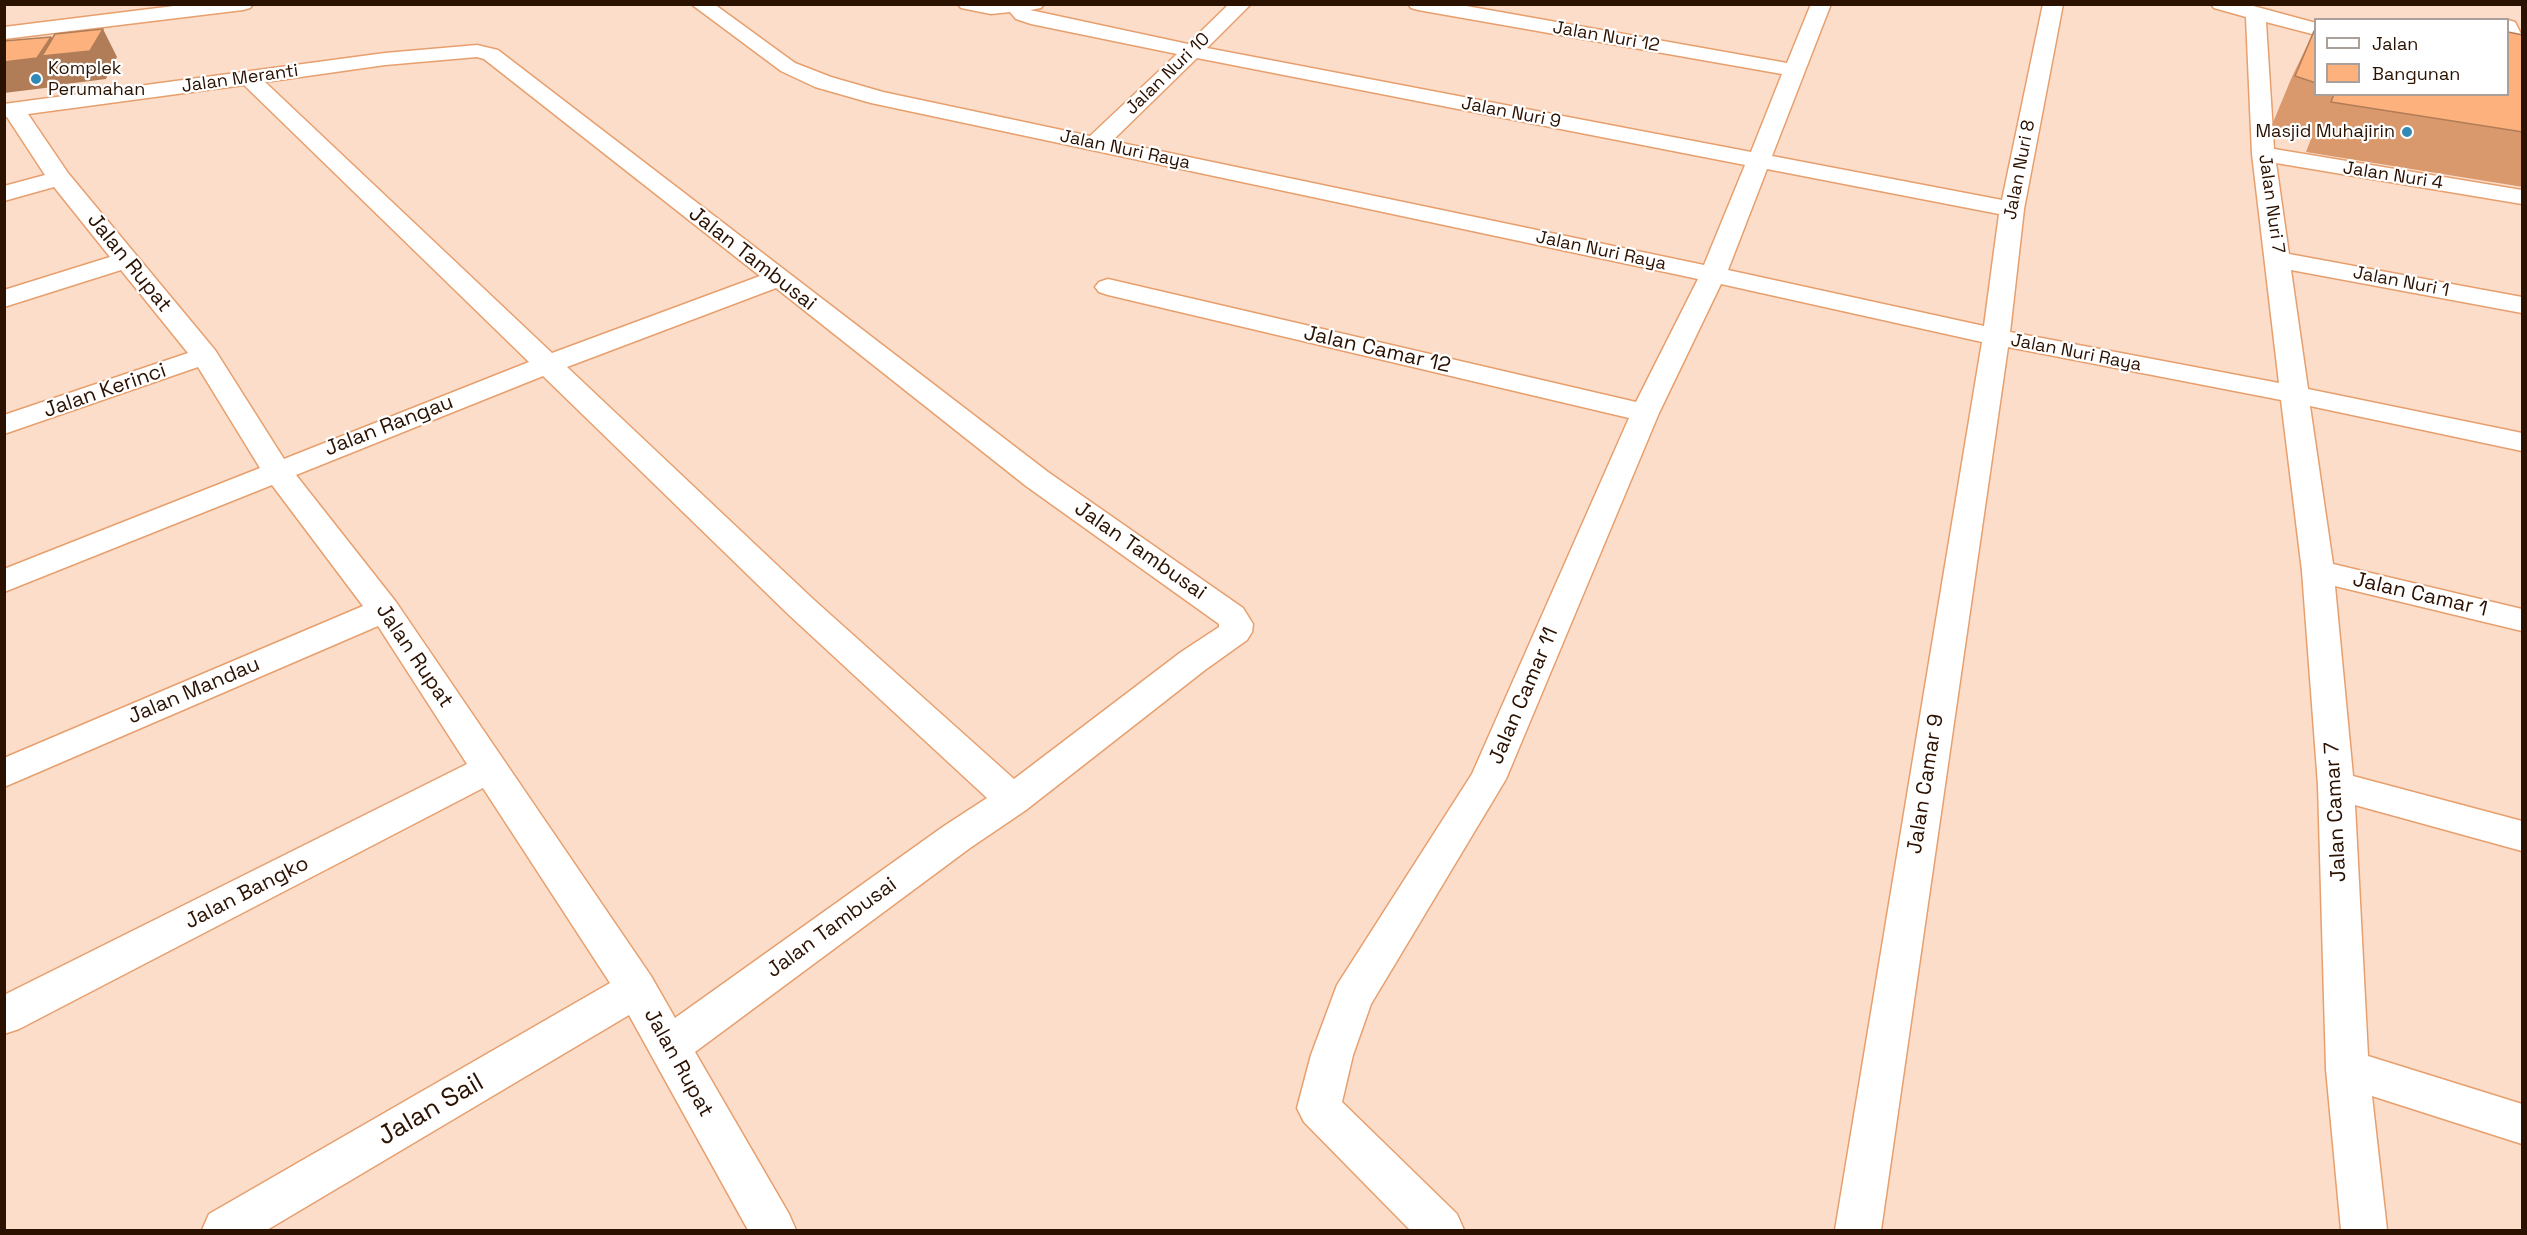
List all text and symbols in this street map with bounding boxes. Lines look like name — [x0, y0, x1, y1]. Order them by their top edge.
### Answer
street label: Jalan Nuri 12 — [1551, 17, 1661, 57]
legend — [2314, 18, 2509, 96]
street label: Jalan Nuri 10 — [1121, 28, 1215, 120]
text: Jalan — [2372, 32, 2418, 55]
place label: Komplek Perumahan — [48, 58, 145, 100]
street label: Jalan Meranti — [180, 60, 300, 98]
text: Bangunan — [2372, 62, 2460, 85]
marker: Komplek Perumahan — [29, 72, 43, 86]
street label: Jalan Nuri 9 — [1459, 93, 1563, 133]
street label: Jalan Nuri 8 — [2000, 118, 2040, 222]
place label: Masjid Muhajirin — [2256, 121, 2395, 143]
marker: Masjid Muhajirin — [2400, 125, 2414, 139]
street label: Jalan Nuri Raya — [1058, 126, 1192, 174]
street label: Jalan Nuri 7 — [2253, 153, 2289, 255]
street label: Jalan Nuri 4 — [2341, 157, 2445, 195]
street label: Jalan Tambusai — [683, 201, 821, 317]
street label: Jalan Rupat — [81, 208, 177, 318]
street label: Jalan Nuri Raya — [1534, 227, 1668, 275]
street label: Jalan Nuri 1 — [2351, 262, 2451, 302]
street label: Jalan Camar 12 — [1301, 321, 1453, 379]
street label: Jalan Nuri Raya — [2009, 330, 2143, 376]
street label: Jalan Kerinci — [40, 358, 170, 424]
street label: Jalan Rangau — [321, 390, 457, 462]
street label: Jalan Tambusai — [1069, 496, 1211, 606]
street label: Jalan Camar 1 — [2350, 567, 2490, 623]
street label: Jalan Rupat — [370, 599, 458, 713]
street label: Jalan Camar 11 — [1484, 624, 1564, 768]
street label: Jalan Mandau — [124, 652, 264, 730]
street label: Jalan Camar 9 — [1902, 712, 1950, 856]
street label: Jalan Camar 7 — [2320, 741, 2352, 883]
street label: Jalan Bangko — [181, 851, 313, 935]
street label: Jalan Tambusai — [762, 872, 902, 984]
street label: Jalan Rupat — [638, 1004, 718, 1122]
street label: Jalan Sail — [372, 1067, 490, 1153]

